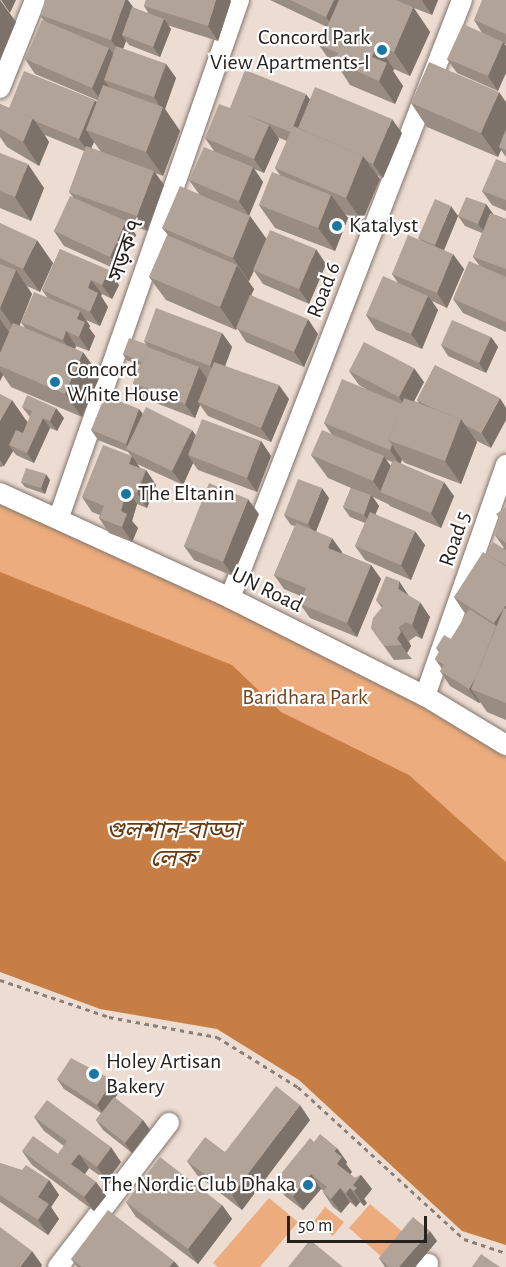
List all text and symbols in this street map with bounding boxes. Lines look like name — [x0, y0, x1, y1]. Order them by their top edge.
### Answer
place label: Concord Park View Apartments-I — [210, 24, 370, 76]
marker: Concord Park View Apartments-I — [375, 43, 389, 57]
place label: Katalyst — [349, 213, 418, 239]
street label: সড়ক ৭ — [103, 216, 149, 284]
marker: Katalyst — [330, 219, 344, 233]
street label: Road 6 — [301, 258, 347, 322]
place label: Concord White House — [67, 356, 179, 408]
marker: Concord White House — [48, 375, 62, 389]
place label: The Eltanin — [138, 481, 235, 507]
marker: The Eltanin — [119, 487, 133, 501]
street label: Road 5 — [433, 508, 477, 570]
street label: UN Road — [227, 561, 307, 619]
park label: Baridhara Park — [242, 685, 368, 711]
water label: গুলশান-বাড্ডা লেক — [106, 818, 240, 874]
place label: Holey Artisan Bakery — [106, 1048, 221, 1100]
marker: Holey Artisan Bakery — [87, 1067, 101, 1081]
place label: The Nordic Club Dhaka — [101, 1172, 296, 1198]
marker: The Nordic Club Dhaka — [301, 1178, 315, 1192]
scale bar — [290, 1204, 430, 1242]
text: 50 m — [298, 1217, 332, 1235]

